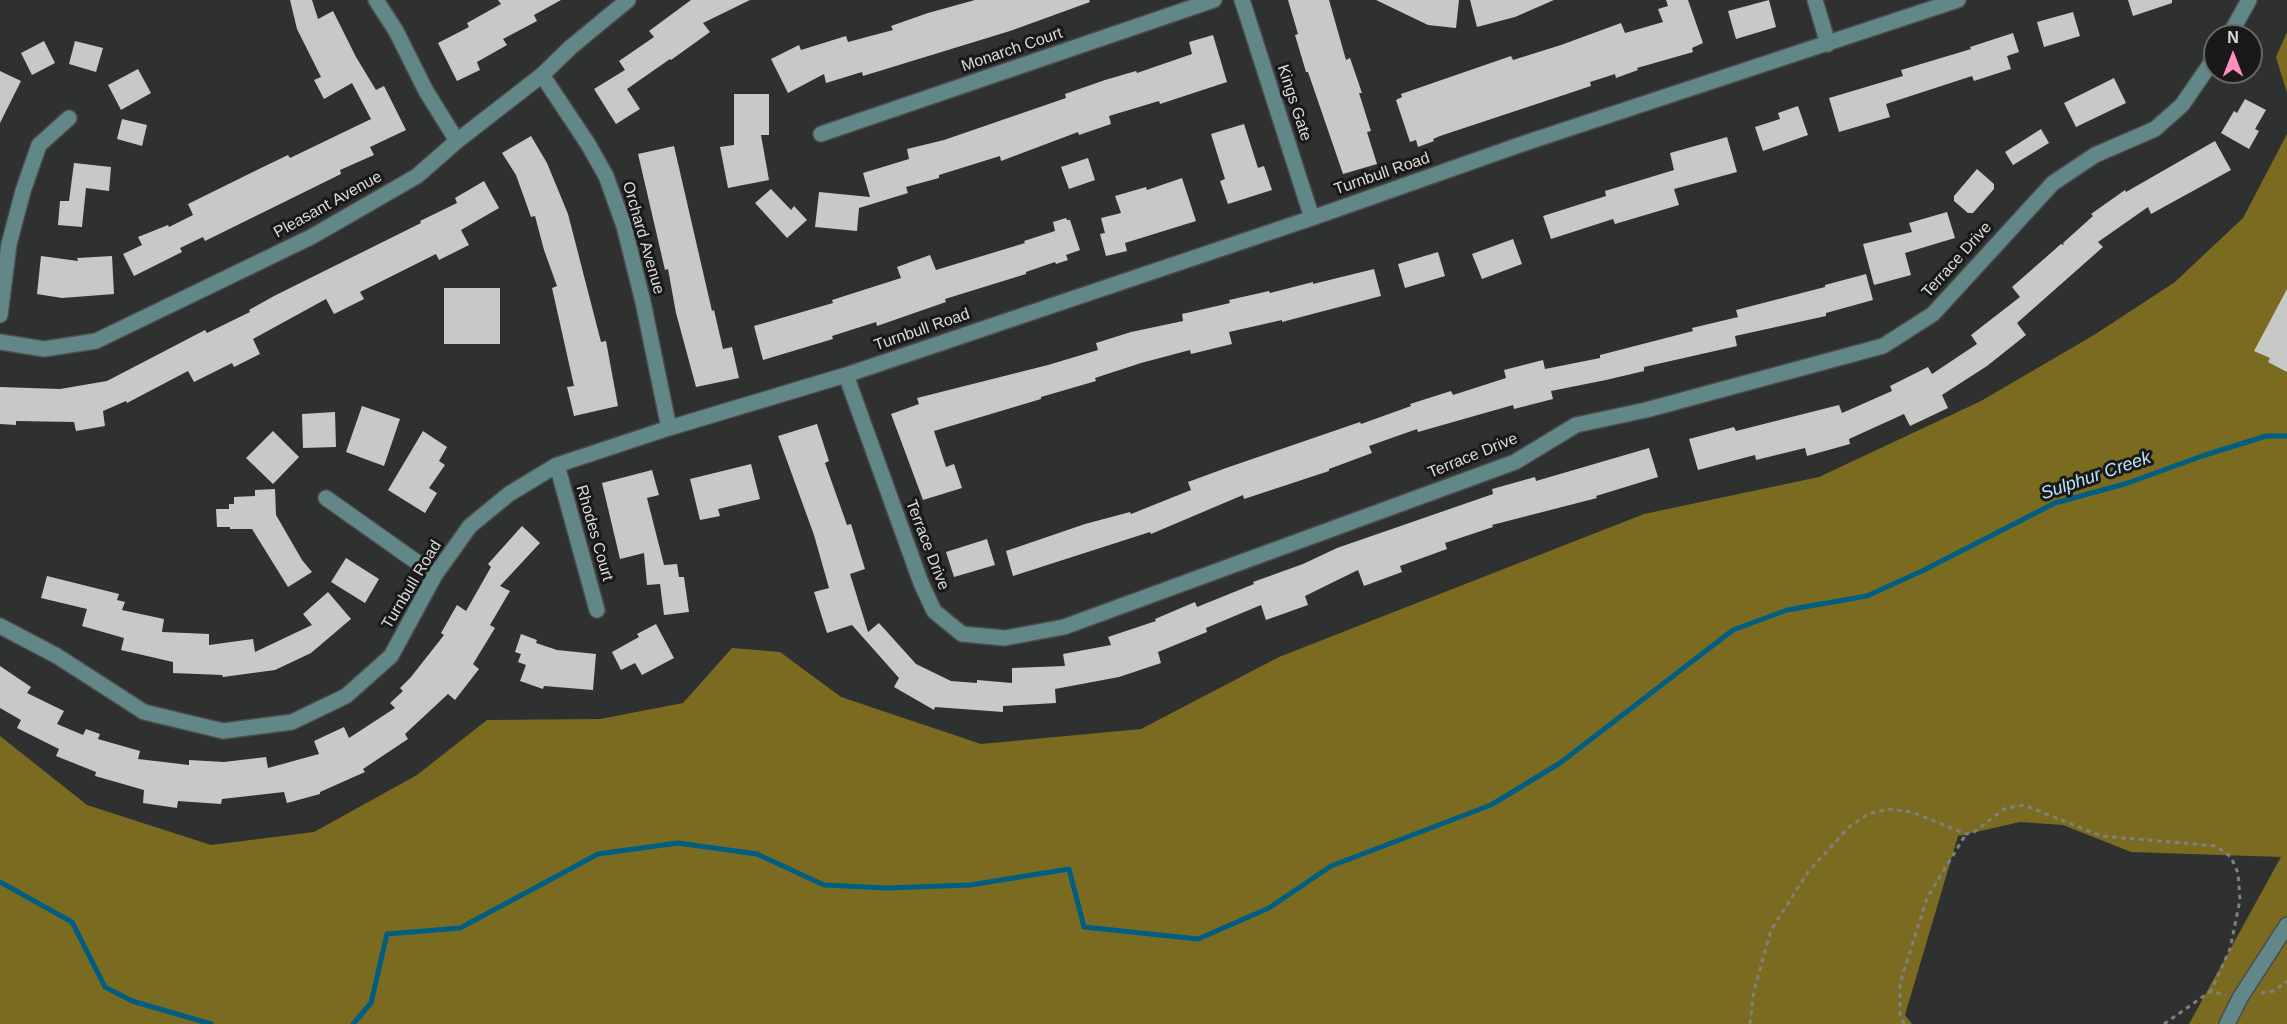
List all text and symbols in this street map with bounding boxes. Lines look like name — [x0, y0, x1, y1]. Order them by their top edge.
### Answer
street label: Monarch Court — [959, 24, 1065, 76]
north arrow — [2203, 24, 2263, 84]
text: N — [2227, 29, 2239, 46]
street label: Kings Gate — [1273, 62, 1315, 144]
street label: Turnbull Road — [1332, 149, 1432, 199]
street label: Pleasant Avenue — [271, 167, 385, 243]
street label: Orchard Avenue — [618, 179, 668, 297]
street label: Terrace Drive — [1918, 218, 1996, 302]
street label: Turnbull Road — [872, 305, 972, 355]
street label: Terrace Drive — [1425, 429, 1521, 483]
water label: Sulphur Creek — [2038, 447, 2154, 505]
street label: Rhodes Court — [571, 483, 617, 583]
street label: Terrace Drive — [901, 497, 953, 593]
street label: Turnbull Road — [378, 537, 446, 633]

